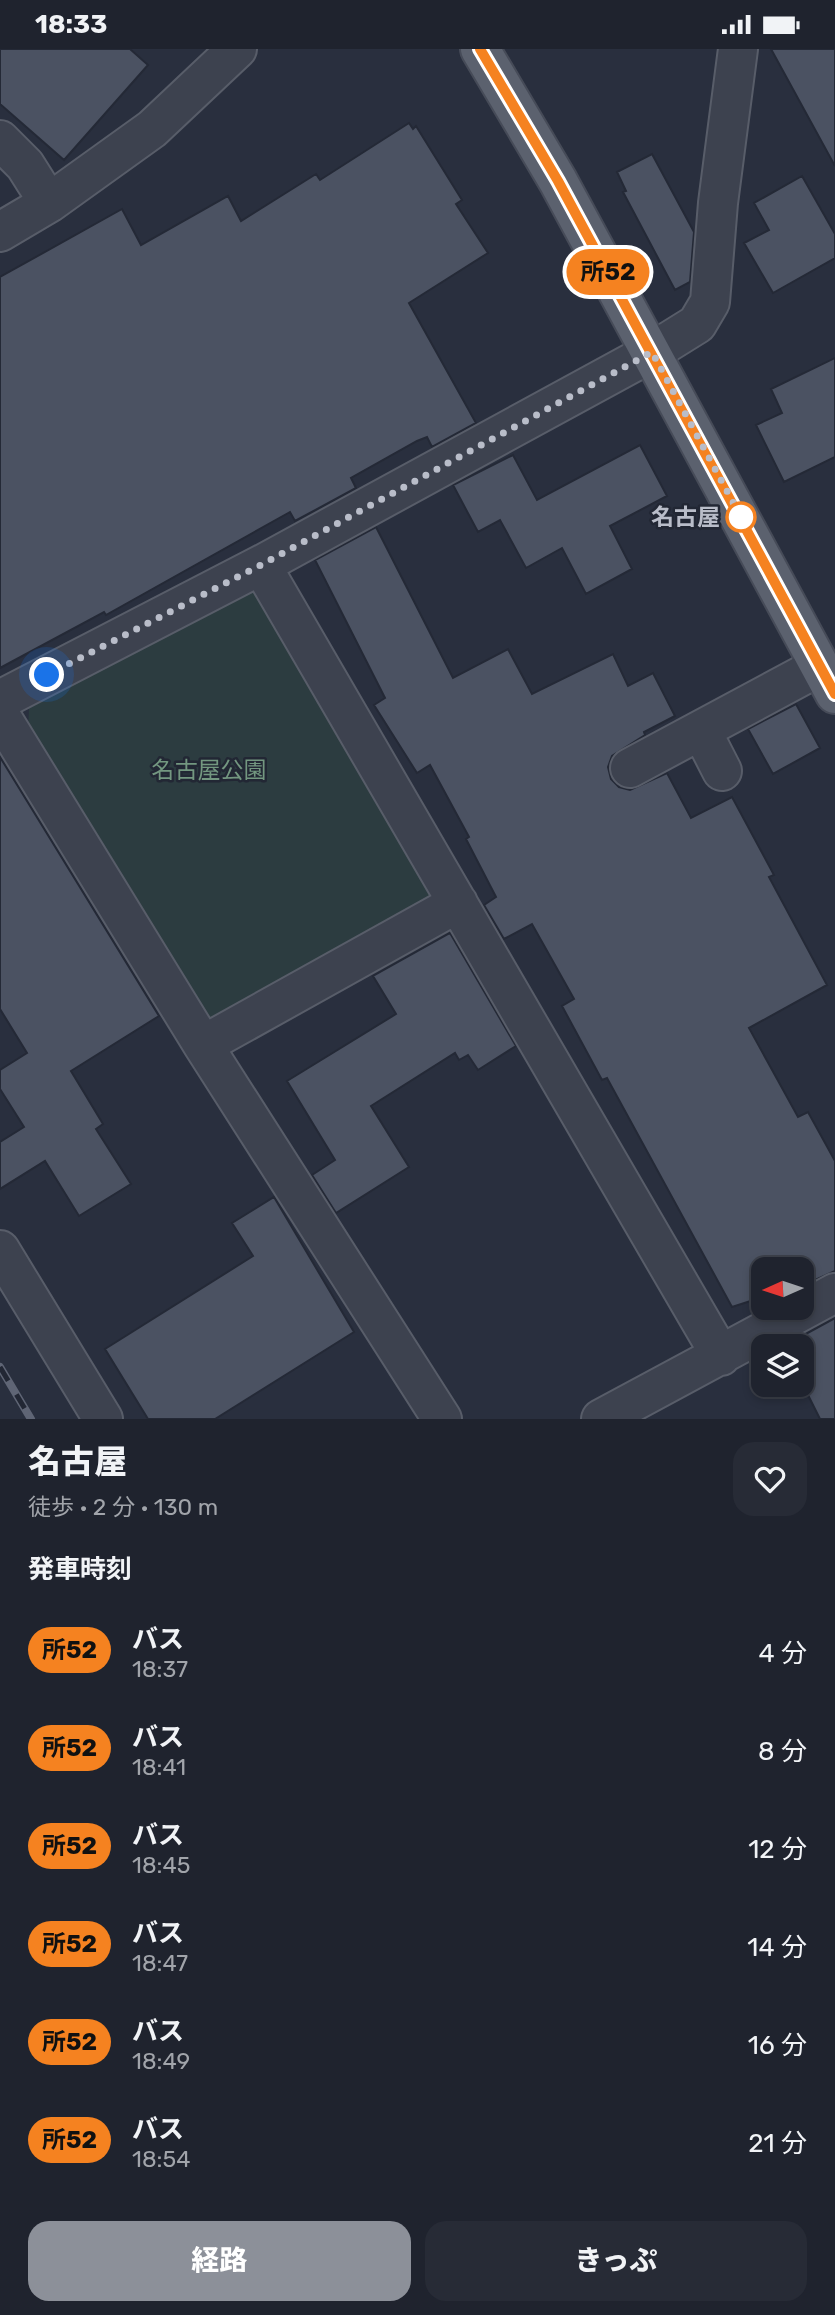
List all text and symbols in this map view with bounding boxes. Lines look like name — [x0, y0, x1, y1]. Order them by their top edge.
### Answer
text: 18:33 — [35, 9, 107, 40]
line badge: 所52 — [568, 249, 648, 295]
text: 所52 — [580, 258, 636, 286]
marker: 名古屋 — [726, 502, 756, 532]
place label: 名古屋 — [651, 503, 720, 531]
your location — [29, 657, 64, 692]
park label: 名古屋公園 — [152, 756, 267, 784]
north arrow — [751, 1257, 814, 1319]
map controls — [751, 1257, 814, 1397]
button: layers — [751, 1334, 814, 1397]
text: 名古屋 — [28, 1442, 127, 1481]
button: heart — [733, 1442, 807, 1516]
text: 徒歩 · 2 分 · 130 m — [28, 1493, 218, 1521]
text: 発車時刻 — [28, 1554, 132, 1585]
text: バス — [132, 1624, 184, 1655]
text: 所52 — [42, 1636, 97, 1664]
text: 4 分 — [758, 1638, 807, 1669]
text: 18:37 — [132, 1655, 188, 1683]
text: バス — [132, 1722, 184, 1753]
text: 所52 — [42, 1734, 97, 1762]
text: 8 分 — [758, 1736, 807, 1767]
text: 18:41 — [132, 1753, 186, 1781]
text: バス — [132, 1820, 184, 1851]
text: 所52 — [42, 1832, 97, 1860]
text: 12 分 — [748, 1834, 807, 1865]
text: 18:45 — [132, 1851, 190, 1879]
text: バス — [132, 1918, 184, 1949]
text: 所52 — [42, 1930, 97, 1958]
text: 14 分 — [747, 1932, 807, 1963]
text: 18:47 — [132, 1949, 188, 1977]
text: バス — [132, 2016, 184, 2047]
text: 所52 — [42, 2028, 97, 2056]
text: 16 分 — [748, 2030, 807, 2061]
text: 18:49 — [132, 2047, 190, 2075]
text: バス — [132, 2114, 184, 2145]
text: 所52 — [42, 2126, 97, 2154]
text: 21 分 — [748, 2128, 807, 2159]
text: 18:54 — [132, 2145, 190, 2173]
button: 経路 — [28, 2221, 411, 2301]
button: きっぷ — [425, 2221, 807, 2301]

